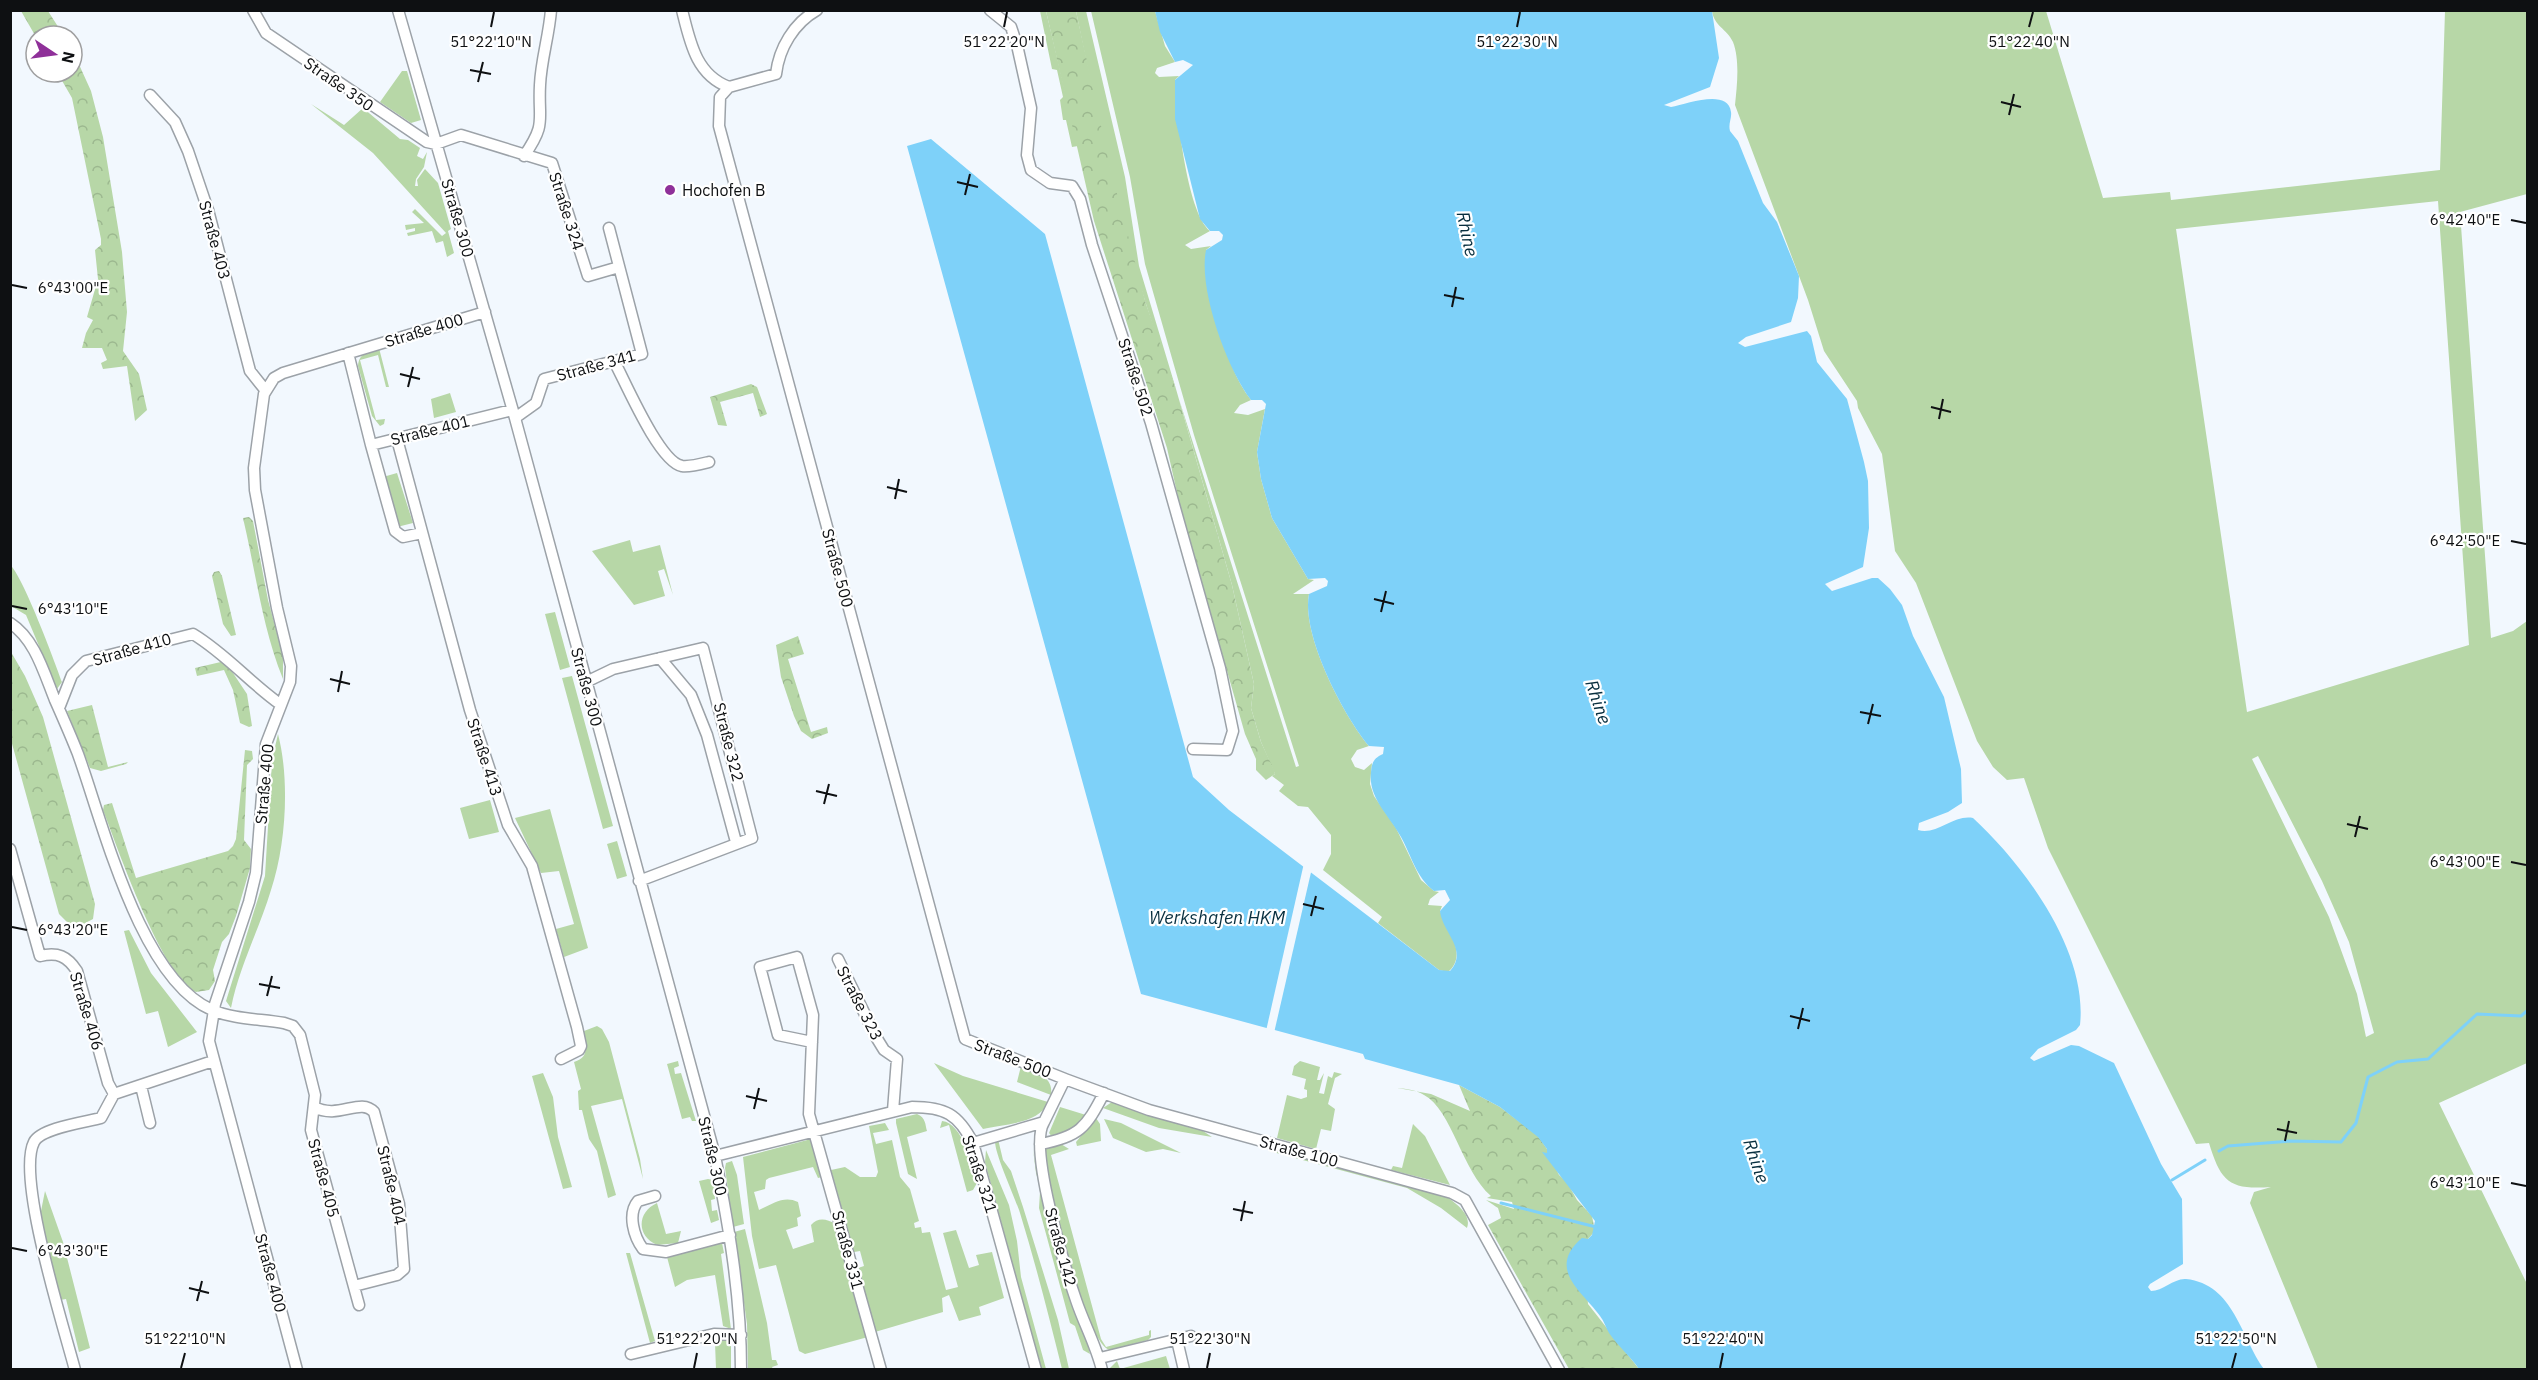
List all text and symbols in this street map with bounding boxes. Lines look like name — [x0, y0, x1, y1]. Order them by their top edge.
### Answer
north arrow — [24, 24, 84, 84]
text: 51°22'10"N — [450, 32, 532, 51]
text: 51°22'20"N — [963, 32, 1045, 51]
text: 51°22'30"N — [1476, 32, 1558, 51]
text: 51°22'40"N — [1988, 32, 2070, 51]
text: N — [58, 49, 80, 65]
street label: Straße 350 — [300, 53, 378, 115]
street label: Straße 324 — [545, 169, 589, 253]
street label: Straße 300 — [437, 176, 479, 260]
place label: Hochofen B — [682, 180, 766, 200]
marker: Hochofen B — [663, 183, 677, 197]
street label: Straße 403 — [195, 198, 235, 282]
water label: Rhine — [1452, 209, 1483, 259]
text: 6°42'40"E — [2430, 210, 2500, 229]
text: 6°43'00"E — [38, 278, 108, 297]
street label: Straße 400 — [382, 309, 466, 351]
street label: Straße 502 — [1114, 335, 1158, 419]
street label: Straße 341 — [554, 345, 638, 385]
street label: Straße 401 — [388, 411, 472, 449]
street label: Straße 500 — [818, 526, 858, 610]
text: 6°42'50"E — [2430, 531, 2500, 550]
text: 6°43'10"E — [38, 599, 108, 618]
street label: Straße 410 — [90, 628, 174, 670]
street label: Straße 300 — [567, 645, 607, 729]
water label: Rhine — [1580, 677, 1617, 727]
street label: Straße 322 — [710, 700, 748, 784]
street label: Straße 413 — [463, 715, 507, 799]
street label: Straße 400 — [251, 743, 277, 825]
text: 6°43'00"E — [2430, 852, 2500, 871]
water label: Werkshafen HKM — [1149, 906, 1286, 929]
text: 6°43'20"E — [38, 920, 108, 939]
street label: Straße 323 — [833, 962, 887, 1044]
street label: Straße 406 — [66, 969, 108, 1053]
street label: Straße 500 — [972, 1034, 1054, 1082]
street label: Straße 300 — [694, 1114, 732, 1198]
street label: Straße 100 — [1257, 1131, 1341, 1171]
street label: Straße 321 — [958, 1132, 1002, 1216]
street label: Straße 405 — [304, 1136, 344, 1220]
water label: Rhine — [1738, 1136, 1775, 1186]
street label: Straße 404 — [373, 1143, 411, 1227]
text: 6°43'10"E — [2430, 1173, 2500, 1192]
street label: Straße 142 — [1041, 1205, 1081, 1289]
street label: Straße 331 — [828, 1208, 868, 1292]
street label: Straße 400 — [251, 1231, 291, 1315]
text: 6°43'30"E — [38, 1241, 108, 1260]
text: 51°22'10"N — [144, 1329, 226, 1348]
text: 51°22'20"N — [656, 1329, 738, 1348]
text: 51°22'30"N — [1169, 1329, 1251, 1348]
text: 51°22'40"N — [1682, 1329, 1764, 1348]
text: 51°22'50"N — [2195, 1329, 2277, 1348]

